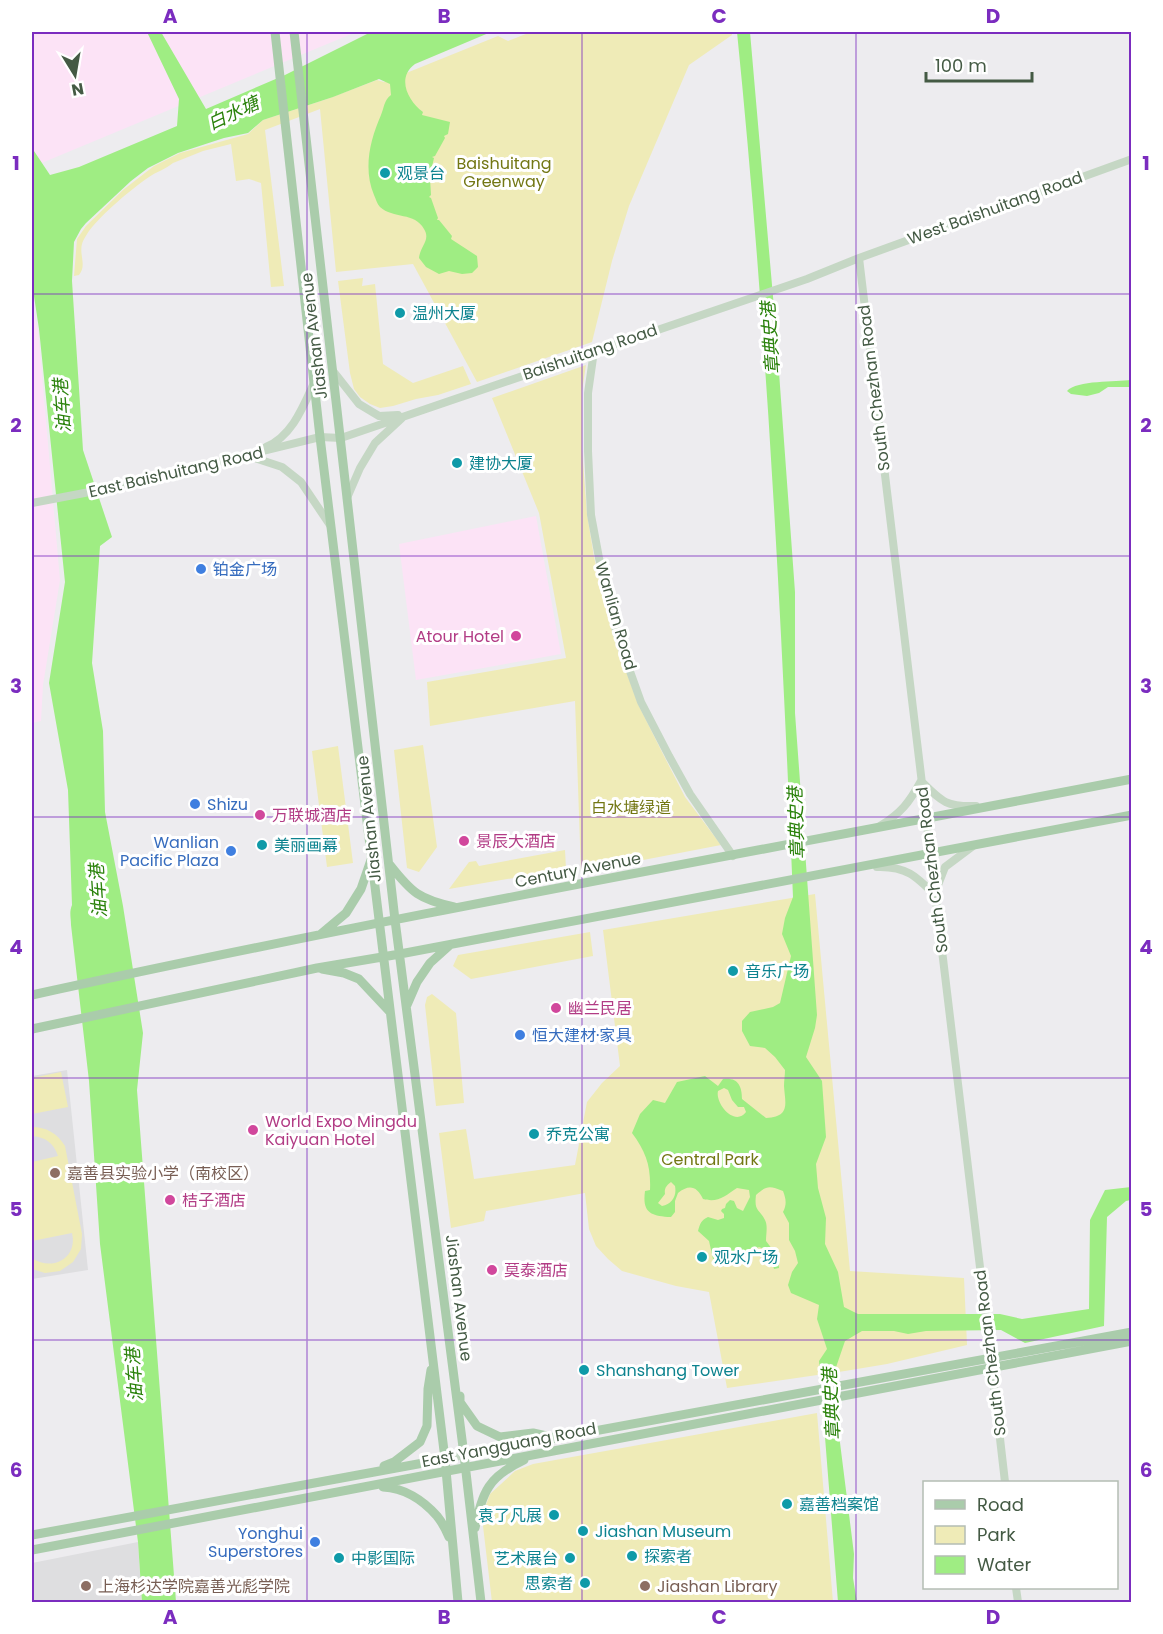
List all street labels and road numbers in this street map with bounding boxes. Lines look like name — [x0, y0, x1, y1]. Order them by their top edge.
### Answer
street label: West Baishuitang Road — [904, 166, 1086, 250]
street label: Jiashan Avenue — [295, 271, 333, 401]
street label: South Chezhan Road — [852, 304, 896, 472]
street label: Baishuitang Road — [520, 318, 660, 386]
street label: East Baishuitang Road — [87, 441, 265, 503]
street label: Wanlian Road — [590, 559, 642, 673]
street label: Jiashan Avenue — [351, 754, 387, 883]
street label: South Chezhan Road — [910, 786, 954, 954]
street label: Century Avenue — [513, 846, 643, 893]
street label: Jiashan Avenue — [440, 1233, 478, 1363]
street label: South Chezhan Road — [968, 1269, 1012, 1437]
street label: East Yangguang Road — [420, 1417, 598, 1473]

